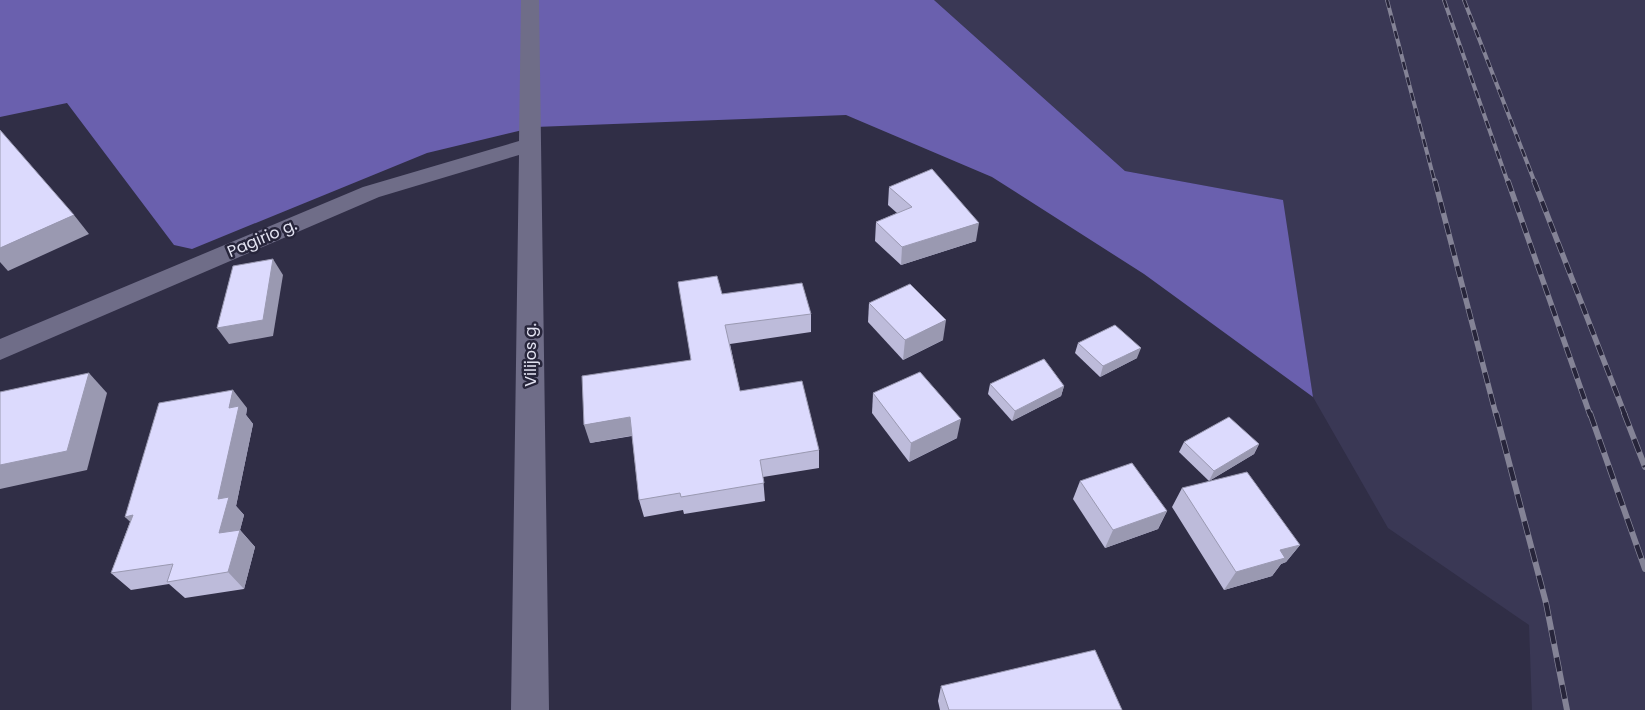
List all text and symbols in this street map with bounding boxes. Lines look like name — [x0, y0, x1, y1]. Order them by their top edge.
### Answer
street label: Pagirio g. — [224, 213, 300, 263]
street label: Vilijos g. — [519, 323, 542, 387]

